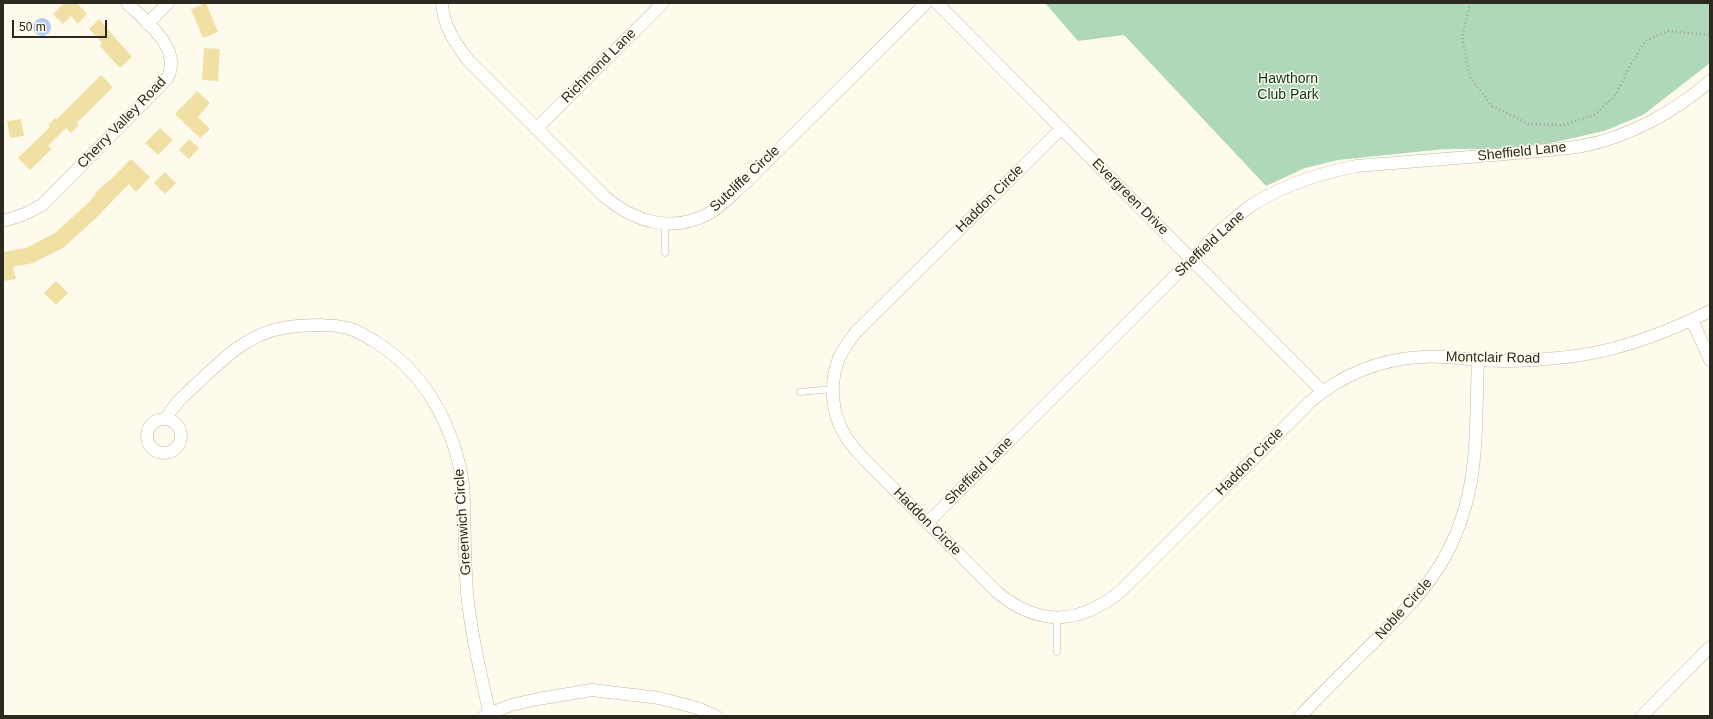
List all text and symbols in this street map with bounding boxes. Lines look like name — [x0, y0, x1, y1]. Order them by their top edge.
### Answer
scale bar — [14, 12, 109, 38]
text: 50 m — [19, 20, 46, 34]
street label: Richmond Lane — [558, 25, 640, 107]
park label: Hawthorn Club Park — [1257, 71, 1319, 104]
street label: Cherry Valley Road — [74, 74, 170, 172]
street label: Sheffield Lane — [1477, 139, 1567, 165]
street label: Sutcliffe Circle — [707, 142, 783, 216]
street label: Evergreen Drive — [1088, 155, 1172, 239]
street label: Haddon Circle — [953, 162, 1027, 236]
street label: Sheffield Lane — [1172, 207, 1248, 281]
street label: Montclair Road — [1446, 349, 1540, 367]
street label: Haddon Circle — [1213, 425, 1287, 499]
street label: Sheffield Lane — [942, 434, 1016, 508]
street label: Greenwich Circle — [451, 468, 475, 576]
street label: Haddon Circle — [890, 485, 964, 559]
street label: Noble Circle — [1372, 575, 1436, 643]

